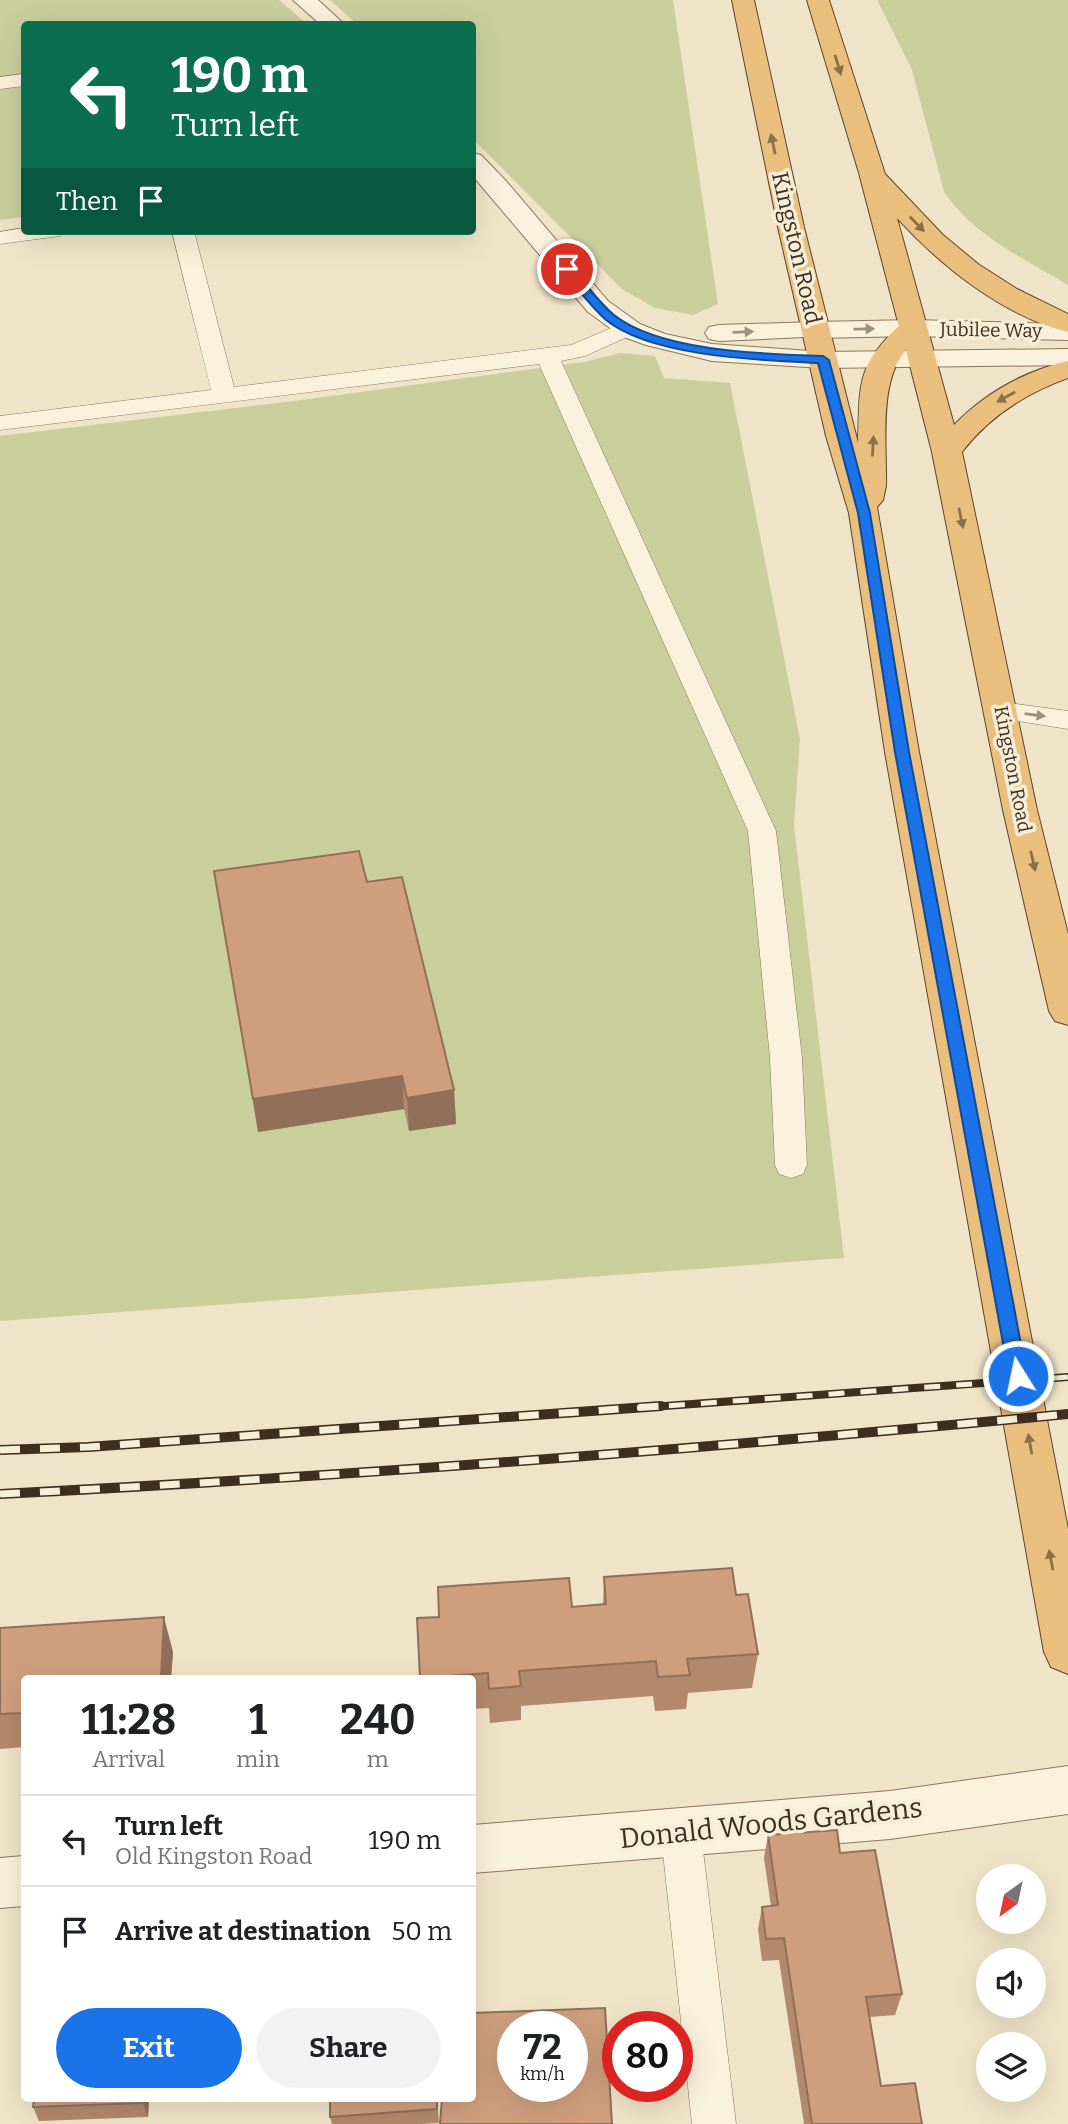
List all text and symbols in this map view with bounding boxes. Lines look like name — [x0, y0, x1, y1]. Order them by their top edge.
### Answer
text: 190 m — [171, 46, 308, 105]
icon: left — [56, 49, 147, 140]
one-way arrow — [834, 55, 844, 76]
text: Turn left — [171, 106, 299, 144]
one-way arrow — [768, 133, 779, 155]
street label: Kingston Road — [766, 169, 828, 327]
icon: arrive — [132, 182, 170, 220]
text: Then — [56, 186, 118, 217]
one-way arrow — [909, 215, 925, 232]
pin — [537, 239, 597, 299]
icon: arrive — [548, 250, 586, 288]
street label: Jubilee Way — [939, 318, 1043, 342]
one-way arrow — [853, 323, 875, 335]
one-way arrow — [733, 326, 755, 337]
one-way arrow — [996, 391, 1016, 403]
one-way arrow — [868, 435, 879, 457]
one-way arrow — [956, 507, 967, 529]
street label: Kingston Road — [989, 704, 1037, 834]
one-way arrow — [1024, 709, 1046, 720]
one-way arrow — [1027, 850, 1038, 872]
position arrow — [981, 1339, 1055, 1413]
one-way arrow — [1024, 1433, 1035, 1455]
one-way arrow — [1045, 1549, 1056, 1571]
text: 11:28 — [81, 1695, 176, 1745]
text: 1 — [249, 1695, 267, 1745]
text: 240 — [340, 1695, 416, 1745]
text: Arrival — [92, 1745, 165, 1773]
text: min — [236, 1745, 280, 1773]
text: m — [367, 1745, 389, 1773]
street label: Donald Woods Gardens — [618, 1791, 924, 1855]
text: Turn left — [115, 1811, 223, 1842]
icon: left — [56, 1822, 94, 1860]
text: 190 m — [369, 1825, 441, 1856]
text: Old Kingston Road — [115, 1842, 312, 1870]
north arrow — [976, 1864, 1046, 1934]
map controls — [976, 1864, 1046, 2102]
icon: arrive — [56, 1913, 94, 1951]
text: Arrive at destination — [115, 1916, 370, 1947]
text: 50 m — [391, 1916, 452, 1947]
button: sound — [976, 1948, 1046, 2018]
button: Exit — [56, 2008, 242, 2088]
button: Share — [256, 2008, 441, 2088]
speed limit sign: 80 — [602, 2011, 693, 2102]
text: 72 — [523, 2026, 562, 2068]
button: layers — [976, 2032, 1046, 2102]
text: km/h — [520, 2063, 565, 2085]

